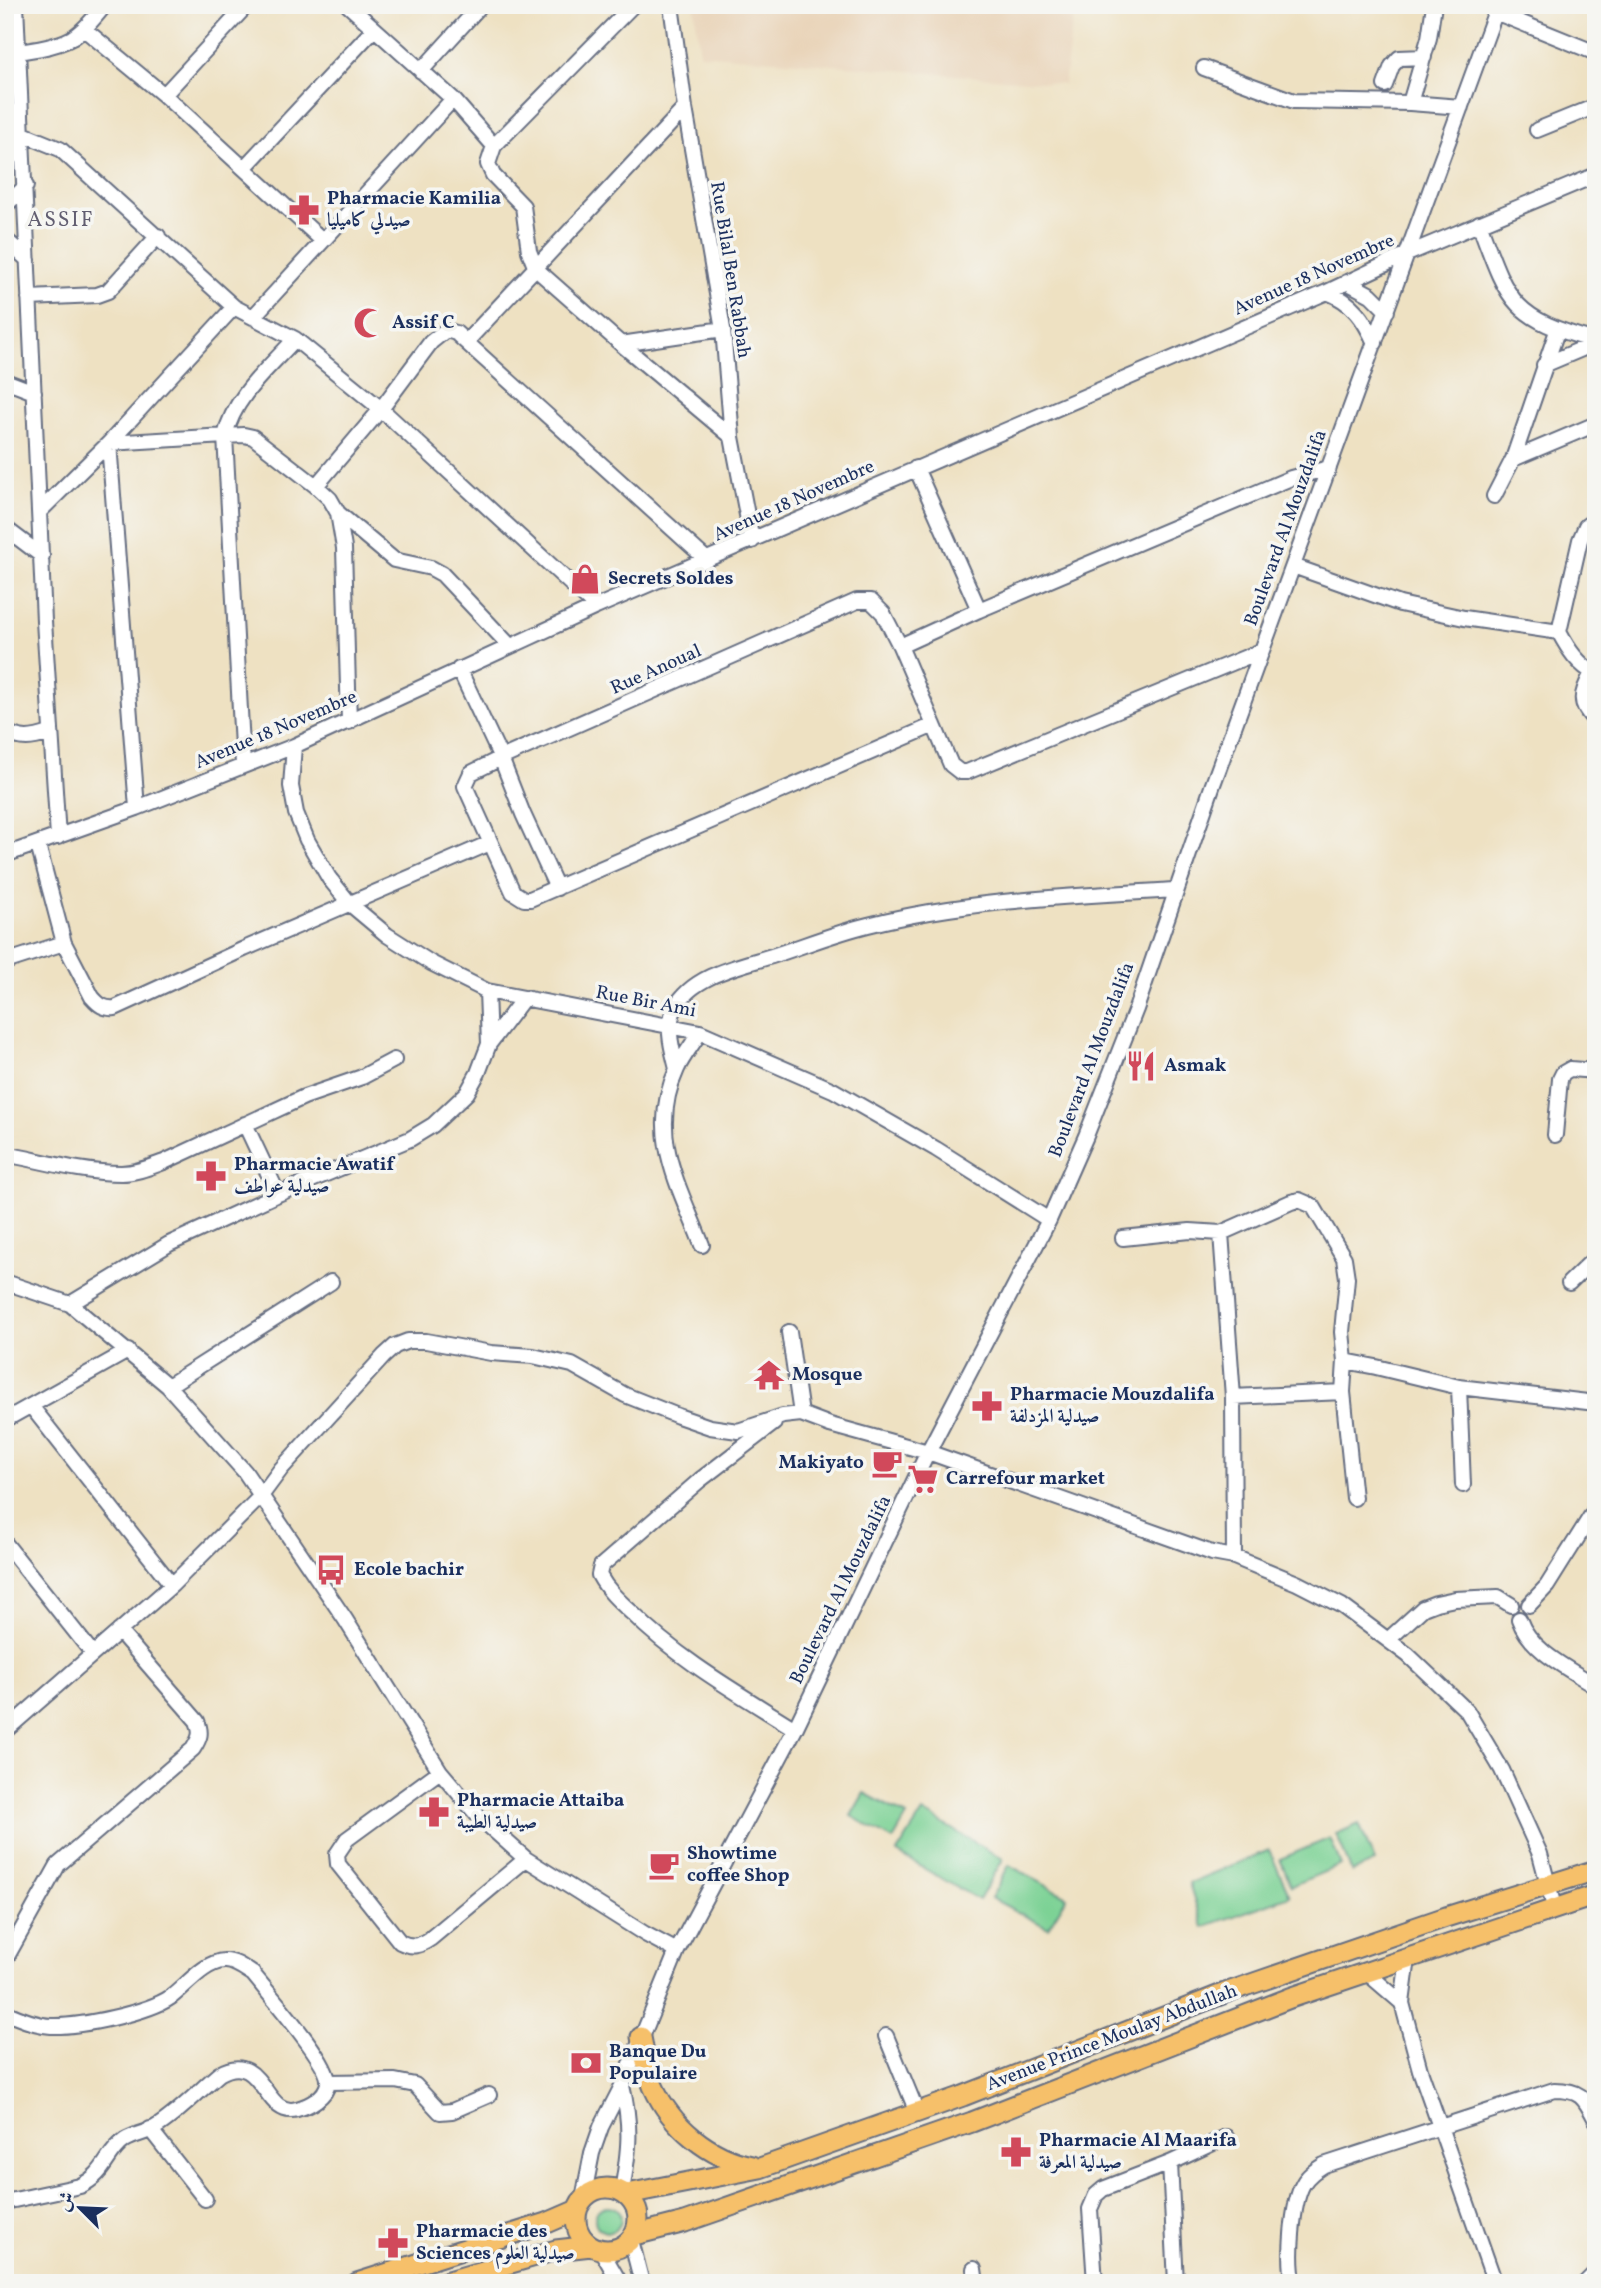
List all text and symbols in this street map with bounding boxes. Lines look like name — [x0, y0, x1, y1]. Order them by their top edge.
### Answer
street label: Rue Bilal Ben Rabbah — [703, 180, 757, 360]
place label: Pharmacie Kamilia صيدلي كاميليا — [327, 186, 501, 235]
pharmacy icon: Pharmacie Kamilia صيدلي كاميليا — [287, 193, 321, 227]
district label: ASSIF — [27, 206, 95, 235]
street label: Avenue 18 Novembre — [1229, 228, 1399, 322]
mosque icon: Assif C — [352, 306, 386, 340]
place label: Assif C — [392, 310, 455, 336]
street label: Boulevard Al Mouzdalifa — [1238, 426, 1334, 630]
street label: Avenue 18 Novembre — [709, 454, 879, 548]
shop icon: Secrets Soldes — [568, 562, 602, 596]
place label: Secrets Soldes — [608, 566, 734, 592]
street label: Rue Anoual — [606, 638, 706, 702]
street label: Avenue 18 Novembre — [191, 684, 361, 776]
street label: Boulevard Al Mouzdalifa — [1043, 959, 1141, 1161]
street label: Rue Bir Ami — [594, 980, 699, 1025]
restaurant icon: Asmak — [1124, 1049, 1158, 1083]
place label: Asmak — [1164, 1053, 1227, 1079]
place label: Pharmacie Awatif صيدلية عواطف — [234, 1152, 395, 1200]
pharmacy icon: Pharmacie Awatif صيدلية عواطف — [194, 1159, 228, 1193]
temple icon: Mosque — [752, 1358, 786, 1392]
place label: Mosque — [792, 1362, 863, 1388]
place label: Pharmacie Mouzdalifa صيدلية المزدلفة — [1010, 1382, 1215, 1430]
pharmacy icon: Pharmacie Mouzdalifa صيدلية المزدلفة — [970, 1389, 1004, 1423]
cafe icon: Makiyato — [870, 1446, 904, 1480]
place label: Makiyato — [779, 1450, 864, 1476]
supermarket icon: Carrefour market — [906, 1462, 940, 1496]
place label: Carrefour market — [946, 1466, 1105, 1492]
street label: Boulevard Al Mouzdalifa — [784, 1491, 898, 1689]
bus stop icon: Ecole bachir — [314, 1553, 348, 1587]
place label: Ecole bachir — [354, 1557, 464, 1583]
place label: Pharmacie Attaiba صيدلية الطيبة — [457, 1788, 624, 1836]
pharmacy icon: Pharmacie Attaiba صيدلية الطيبة — [417, 1795, 451, 1829]
place label: Showtime coffee Shop — [687, 1841, 789, 1889]
cafe icon: Showtime coffee Shop — [647, 1848, 681, 1882]
street label: Avenue Prince Moulay Abdullah — [983, 1978, 1241, 2098]
place label: Banque Du Populaire — [609, 2039, 707, 2087]
bank icon: Banque Du Populaire — [569, 2046, 603, 2080]
place label: Pharmacie Al Maarifa صيدلية المعرفة — [1039, 2128, 1237, 2176]
pharmacy icon: Pharmacie Al Maarifa صيدلية المعرفة — [999, 2135, 1033, 2169]
north arrow — [46, 2172, 116, 2242]
text: ش — [51, 2188, 82, 2216]
place label: Pharmacie des Sciences صيدلية العلوم — [416, 2219, 575, 2270]
pharmacy icon: Pharmacie des Sciences صيدلية العلوم — [376, 2226, 410, 2260]

